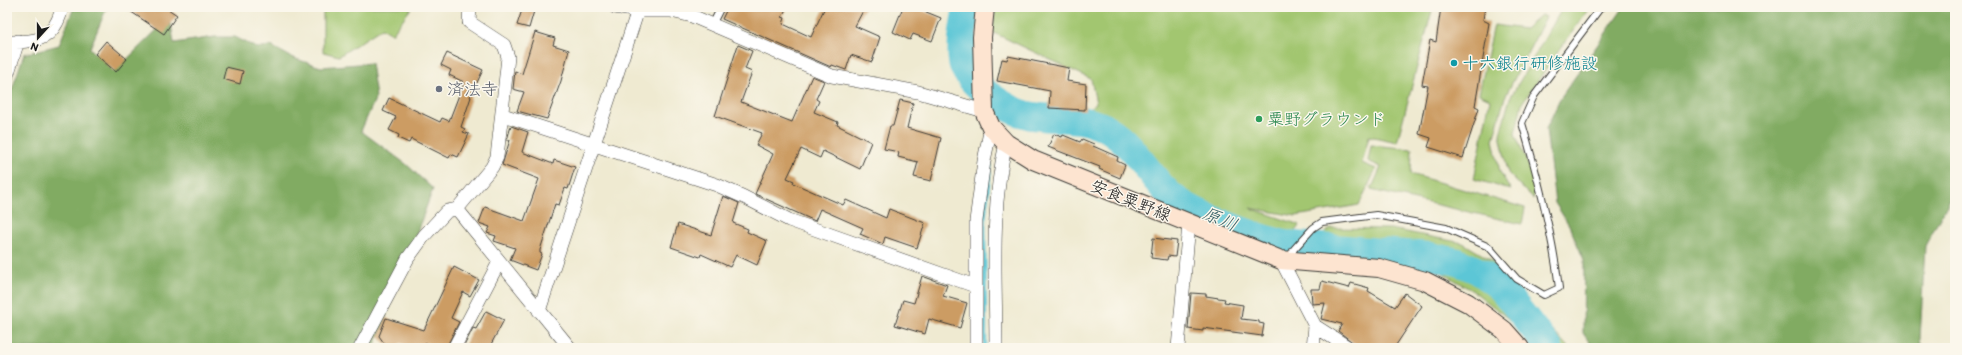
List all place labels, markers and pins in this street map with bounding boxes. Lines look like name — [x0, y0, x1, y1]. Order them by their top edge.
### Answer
place label: 十六銀行研修施設 — [1462, 53, 1598, 73]
marker: 十六銀行研修施設 — [1449, 58, 1459, 68]
place label: 済法寺 — [447, 79, 498, 99]
marker: 済法寺 — [434, 84, 444, 94]
place label: 粟野グラウンド — [1267, 109, 1386, 129]
marker: 粟野グラウンド — [1254, 114, 1264, 124]

